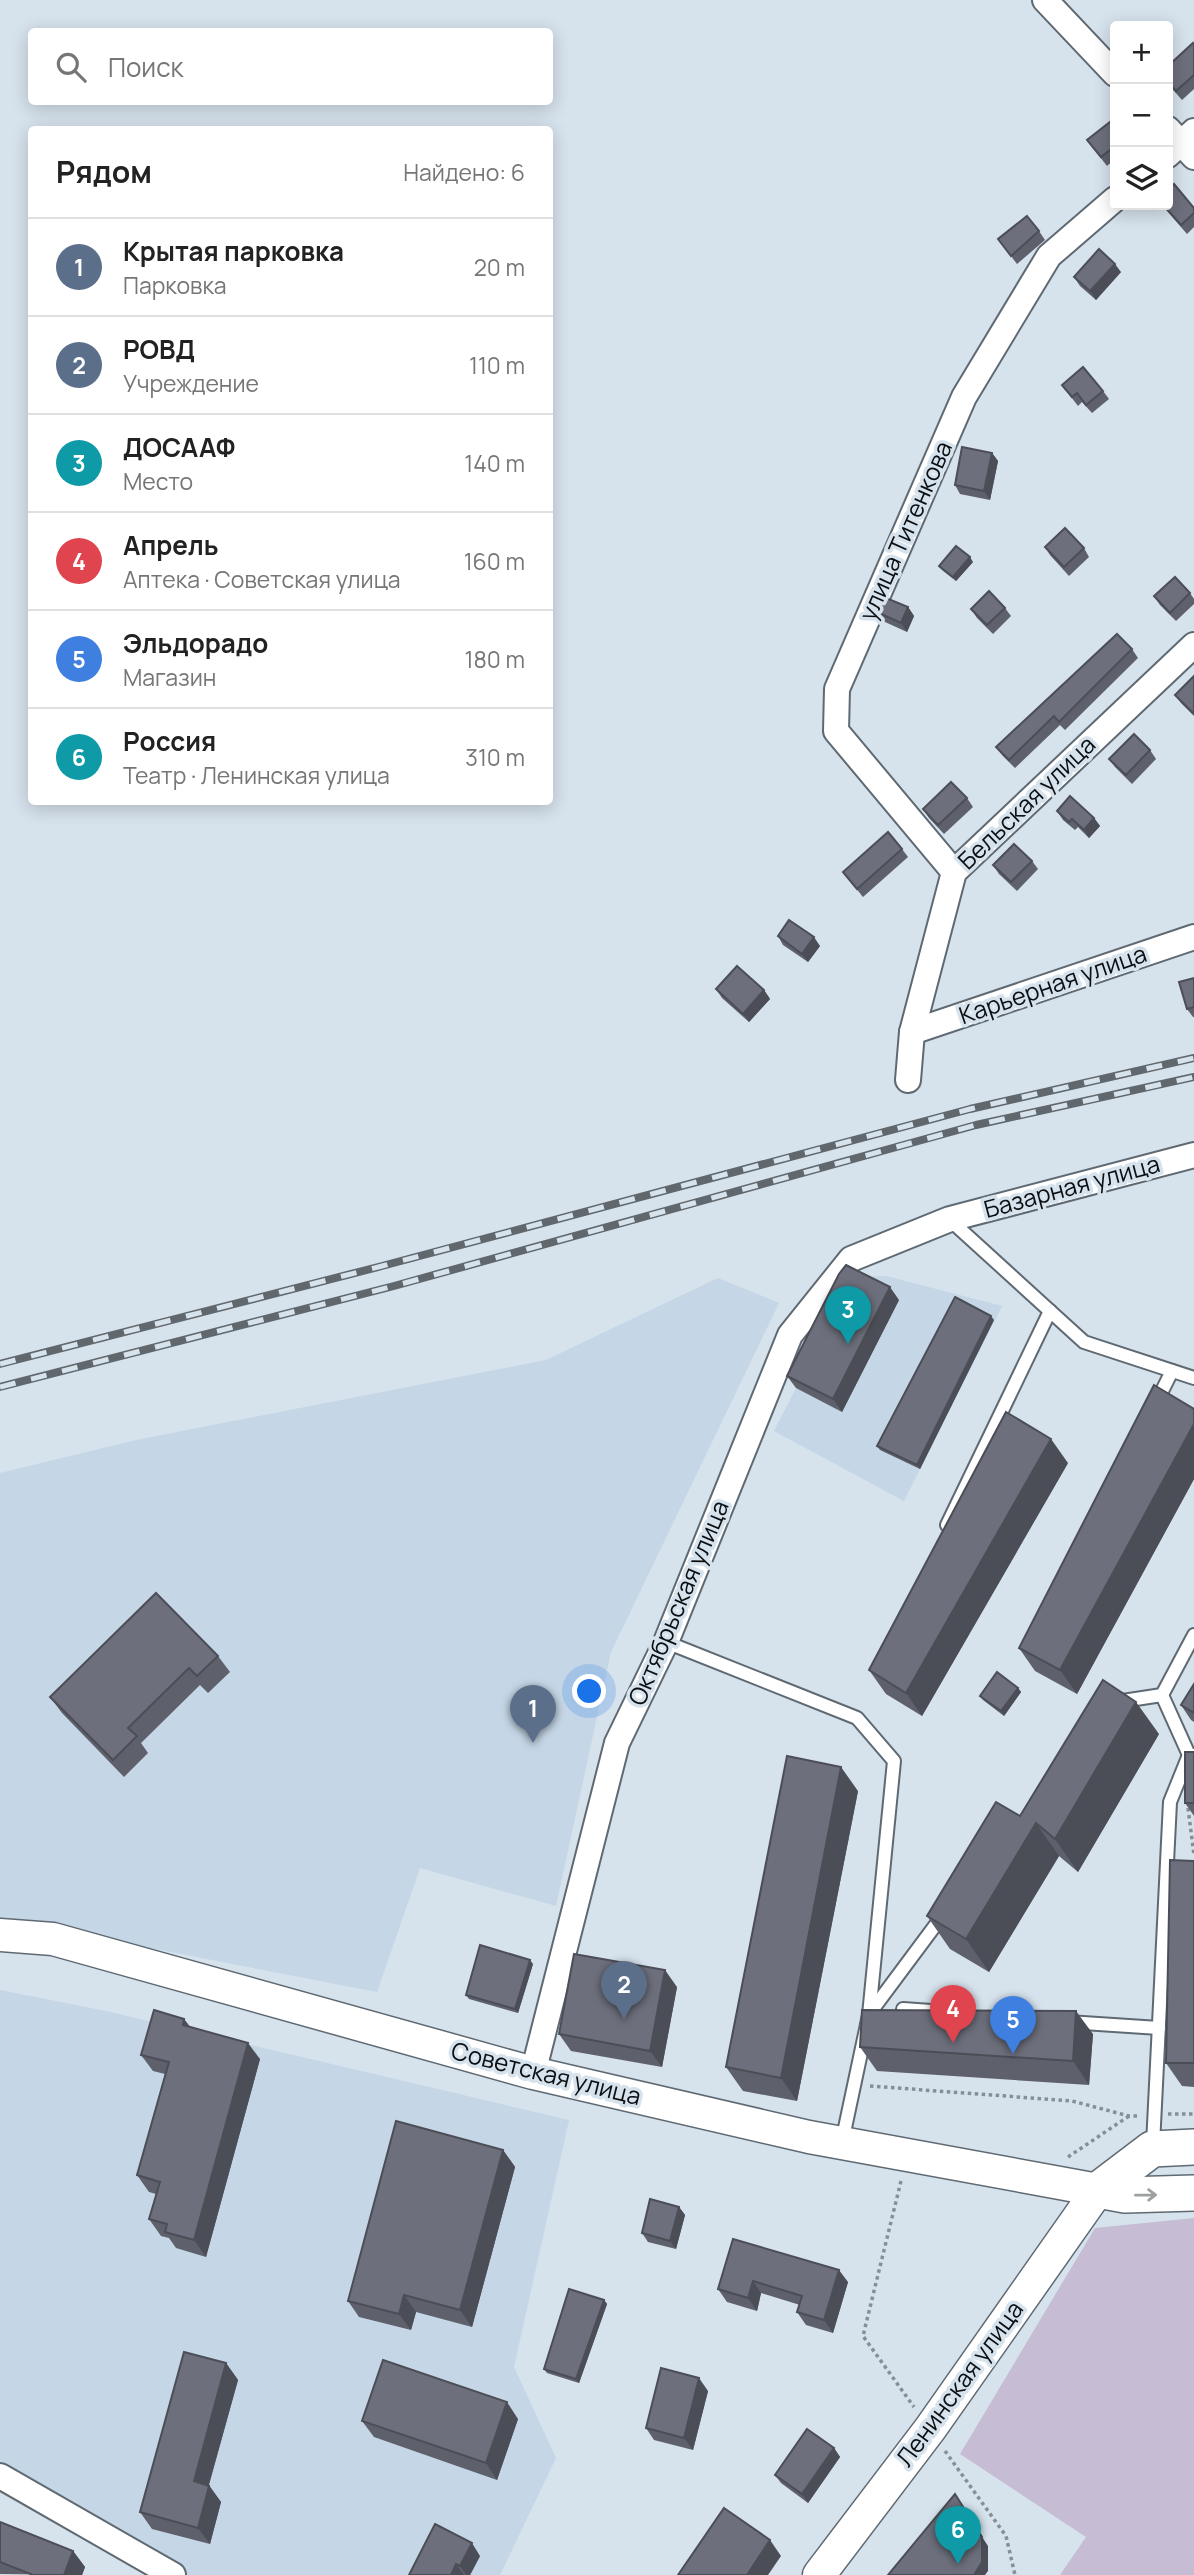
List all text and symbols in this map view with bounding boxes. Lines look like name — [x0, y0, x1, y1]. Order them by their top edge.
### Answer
map controls — [1110, 21, 1173, 210]
button: + — [1110, 21, 1173, 84]
search box — [28, 28, 553, 105]
icon: search — [52, 48, 90, 86]
text: Поиск — [108, 49, 183, 85]
button: − — [1110, 84, 1173, 147]
button: layers — [1110, 147, 1173, 210]
text: Рядом — [56, 151, 152, 192]
text: Найдено: 6 — [403, 156, 525, 188]
text: Крытая парковка — [123, 233, 344, 269]
text: 1 — [74, 251, 84, 283]
text: 20 m — [474, 251, 525, 283]
text: Парковка — [123, 269, 227, 301]
text: РОВД — [123, 331, 195, 367]
text: 2 — [72, 349, 86, 381]
text: 110 m — [469, 349, 525, 381]
text: Учреждение — [123, 367, 259, 399]
text: ДОСААФ — [123, 429, 235, 465]
street label: улица Титенкова — [850, 436, 959, 625]
text: 3 — [72, 447, 86, 479]
text: 140 m — [464, 447, 525, 479]
text: Место — [123, 465, 193, 497]
text: Апрель — [123, 527, 218, 563]
text: 4 — [72, 545, 86, 577]
text: 160 m — [464, 545, 525, 577]
text: Аптека · Советская улица — [123, 563, 401, 595]
text: Эльдорадо — [123, 625, 268, 661]
text: 5 — [72, 643, 86, 675]
text: 180 m — [465, 643, 525, 675]
text: Магазин — [123, 661, 216, 693]
text: Россия — [123, 723, 216, 759]
street label: Бельская улица — [950, 728, 1102, 876]
text: 6 — [72, 741, 86, 773]
text: 310 m — [465, 741, 525, 773]
text: Театр · Ленинская улица — [123, 759, 390, 791]
street label: Карьерная улица — [954, 936, 1151, 1031]
street label: Базарная улица — [980, 1146, 1163, 1225]
pin: 3 — [825, 1286, 871, 1344]
street label: Октябрьская улица — [620, 1495, 736, 1710]
your location — [572, 1674, 606, 1708]
pin: 1 — [510, 1685, 556, 1743]
pin: 2 — [601, 1961, 647, 2019]
pin: 4 — [930, 1985, 976, 2043]
pin: 5 — [990, 1996, 1036, 2054]
street label: Советская улица — [448, 2033, 645, 2112]
one-way arrow — [1134, 2188, 1157, 2202]
street label: Ленинская улица — [887, 2294, 1030, 2473]
pin: 6 — [935, 2506, 981, 2564]

